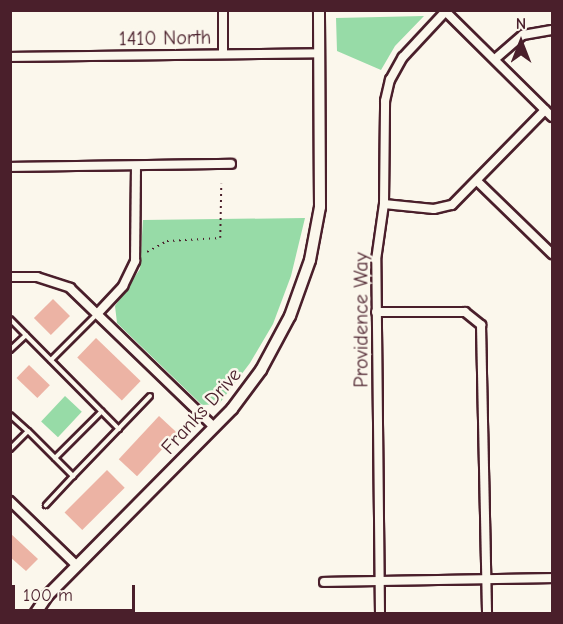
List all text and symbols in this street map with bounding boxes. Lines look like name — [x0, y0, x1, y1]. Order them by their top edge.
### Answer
north arrow — [491, 12, 551, 72]
text: N — [516, 15, 526, 33]
street label: 1410 North — [119, 25, 211, 51]
street label: Providence Way — [349, 252, 373, 388]
street label: Franks Drive — [156, 363, 246, 459]
scale bar — [15, 573, 138, 611]
text: 100 m — [23, 585, 73, 606]

